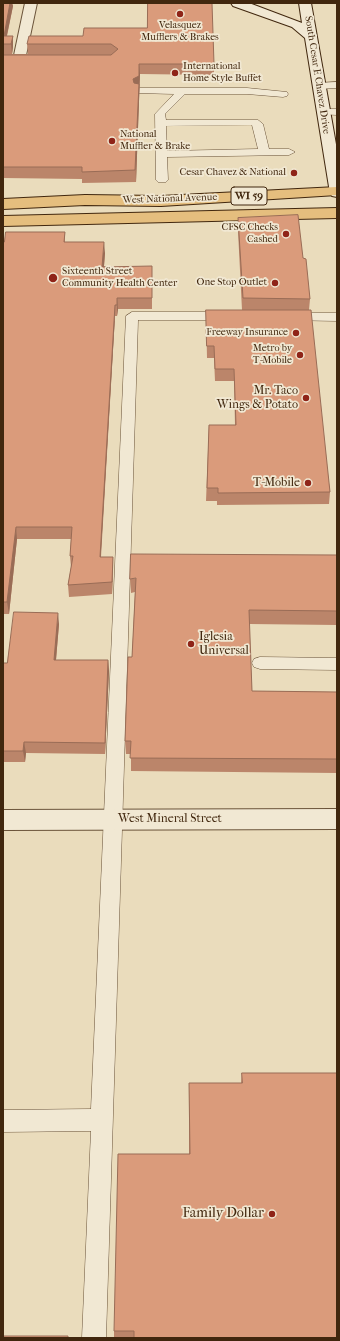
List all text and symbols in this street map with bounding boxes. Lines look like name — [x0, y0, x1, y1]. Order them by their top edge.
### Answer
marker: Velasquez Mufflers & Brakes — [175, 9, 185, 19]
street label: South Cesar E Chavez Drive — [302, 15, 332, 135]
place label: Velasquez Mufflers & Brakes — [141, 20, 219, 44]
place label: International Home Style Buffet — [183, 61, 262, 84]
marker: International Home Style Buffet — [170, 68, 180, 78]
place label: National Muffler & Brake — [120, 129, 190, 152]
marker: National Muffler & Brake — [107, 136, 117, 146]
place label: Cesar Chavez & National — [179, 167, 286, 179]
marker: Cesar Chavez & National — [289, 168, 299, 178]
road number: WI 59 — [231, 187, 267, 205]
street label: West National Avenue — [123, 191, 217, 207]
place label: CFSC Checks Cashed — [221, 222, 278, 246]
marker: CFSC Checks Cashed — [281, 229, 291, 239]
place label: Sixteenth Street Community Health Center — [62, 266, 177, 290]
marker: Sixteenth Street Community Health Center — [47, 272, 59, 284]
place label: One Stop Outlet — [197, 277, 267, 289]
marker: One Stop Outlet — [270, 278, 280, 288]
place label: Freeway Insurance — [206, 327, 288, 339]
marker: Freeway Insurance — [291, 328, 301, 338]
place label: Metro by T-Mobile — [253, 343, 292, 366]
marker: Metro by T-Mobile — [295, 350, 305, 360]
place label: Mr. Taco Wings & Potato — [217, 384, 298, 412]
marker: Mr. Taco Wings & Potato — [301, 393, 311, 403]
place label: T-Mobile — [253, 476, 300, 490]
marker: T-Mobile — [303, 478, 313, 488]
place label: Iglesia Universal — [199, 630, 249, 658]
marker: Iglesia Universal — [186, 639, 196, 649]
street label: West Mineral Street — [118, 812, 222, 826]
place label: Family Dollar — [182, 1206, 264, 1222]
marker: Family Dollar — [267, 1209, 277, 1219]

